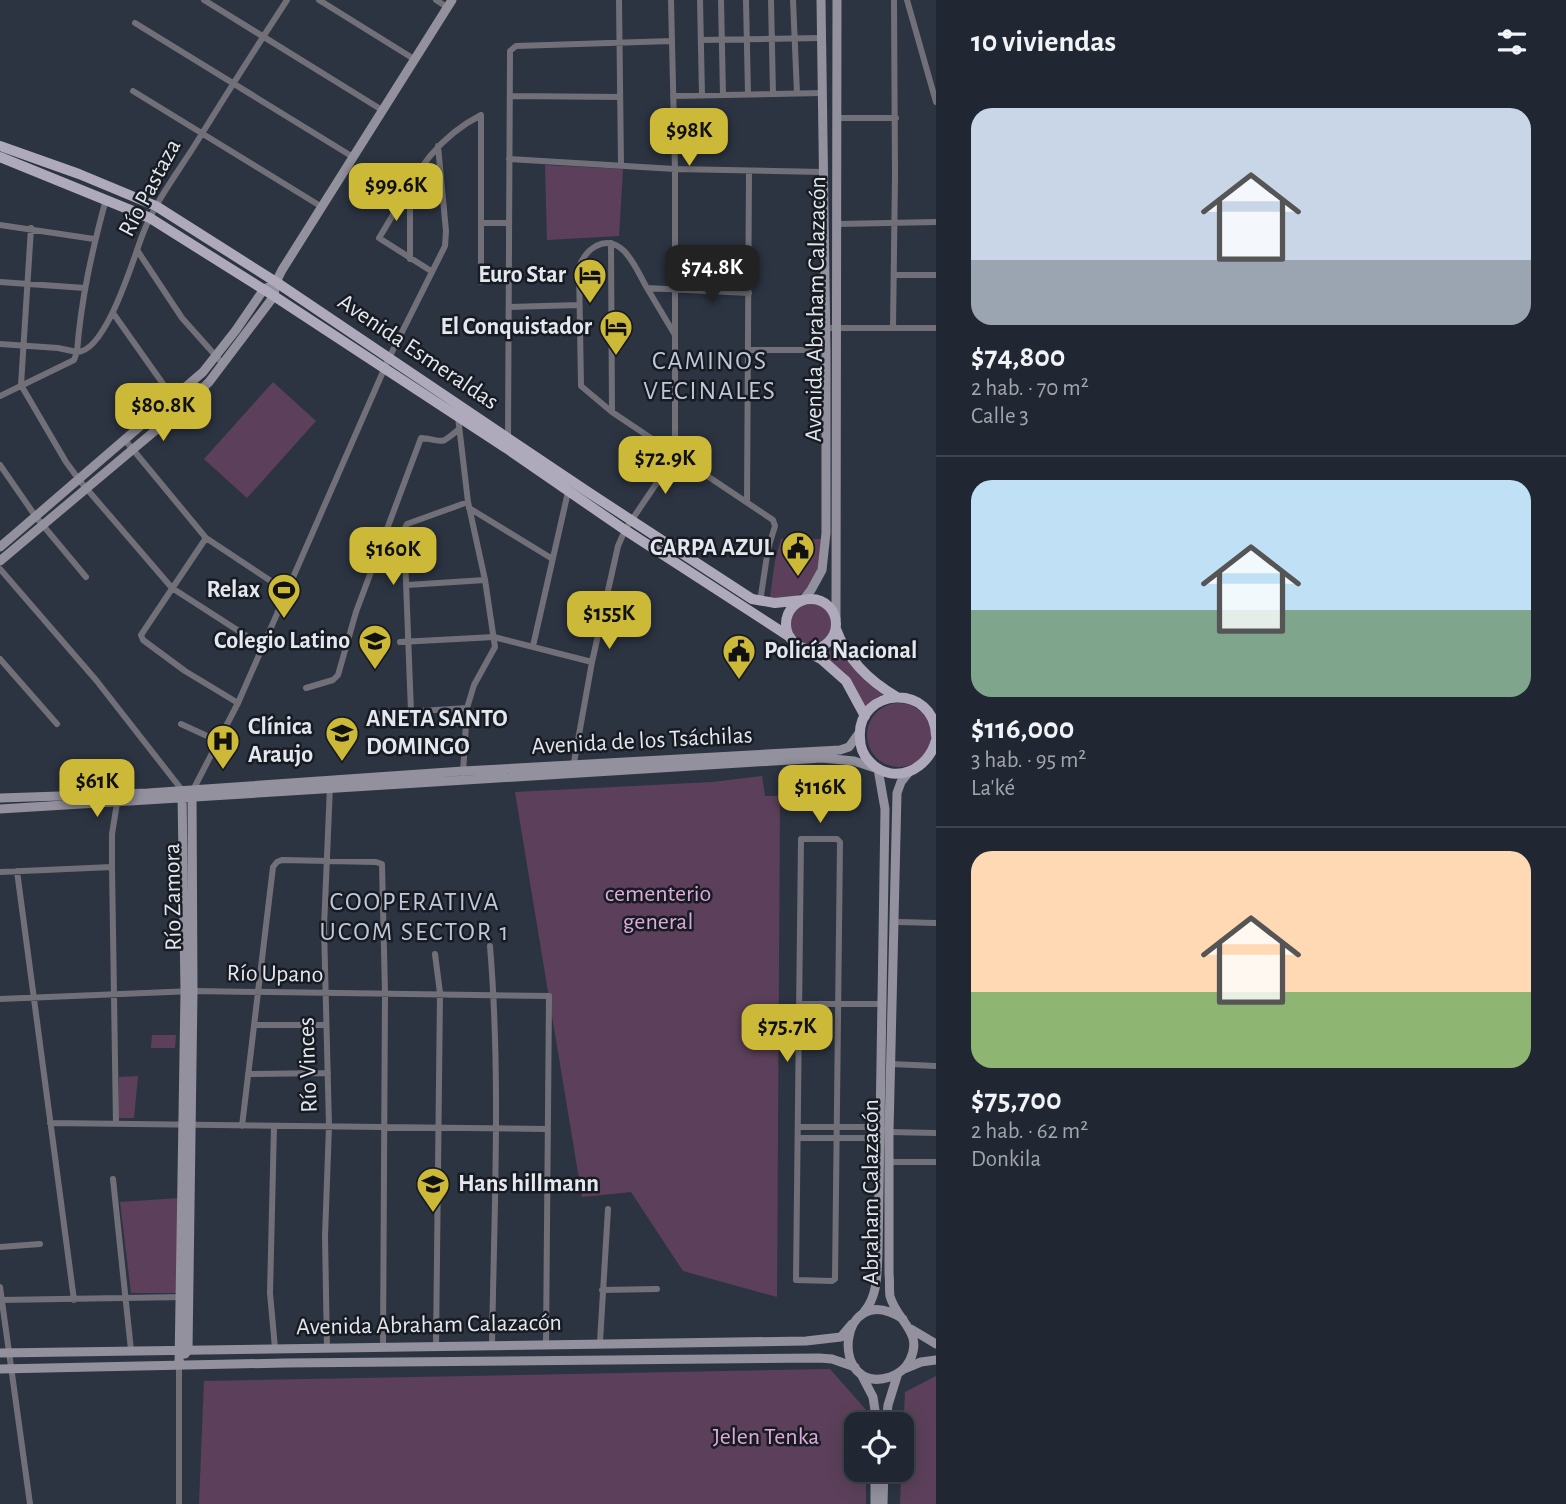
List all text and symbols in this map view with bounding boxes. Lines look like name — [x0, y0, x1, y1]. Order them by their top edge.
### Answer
icon: filters — [1493, 23, 1531, 61]
text: 10 viviendas — [971, 27, 1116, 57]
pin: $98K — [648, 108, 730, 168]
text: $98K — [666, 119, 712, 142]
street label: Río Pastaza — [114, 135, 186, 241]
icon: home — [1188, 154, 1314, 280]
pin: $99.6K — [339, 164, 453, 223]
text: $99.6K — [365, 174, 427, 197]
street label: Avenida Abraham Calazacón — [802, 176, 830, 442]
pin: $74.8K — [655, 246, 769, 305]
hotel icon: Euro Star — [571, 256, 609, 305]
text: $74.8K — [681, 256, 743, 279]
place label: Euro Star — [478, 263, 567, 287]
street label: Avenida Esmeraldas — [334, 290, 502, 414]
hotel icon: El Conquistador — [597, 308, 635, 357]
place label: El Conquistador — [440, 315, 593, 339]
text: $74,800 — [971, 342, 1065, 372]
district label: CAMINOS VECINALES — [643, 348, 777, 404]
text: 2 hab. · 70 m² — [971, 377, 1089, 400]
pin: $80.8K — [106, 384, 220, 443]
text: $80.8K — [131, 394, 195, 417]
text: Calle 3 — [971, 405, 1029, 428]
pin: $72.9K — [608, 436, 722, 496]
text: $72.9K — [635, 447, 695, 470]
icon: home — [1188, 526, 1314, 652]
pin: $160K — [344, 528, 442, 587]
public building icon: CARPA AZUL — [779, 529, 817, 578]
place label: CARPA AZUL — [650, 536, 775, 560]
text: $160K — [365, 538, 421, 561]
sports icon: Relax — [265, 571, 303, 620]
place label: Relax — [206, 578, 260, 602]
pin: $155K — [560, 592, 658, 651]
text: $155K — [583, 602, 635, 625]
school or university icon: Colegio Latino — [356, 622, 394, 671]
place label: Colegio Latino — [214, 629, 350, 653]
public building icon: Policía Nacional — [720, 632, 758, 681]
place label: Policía Nacional — [764, 639, 917, 663]
place label: ANETA SANTO DOMINGO — [366, 707, 508, 759]
school or university icon: ANETA SANTO DOMINGO — [323, 714, 361, 763]
text: $116,000 — [971, 714, 1074, 744]
place label: Clínica Araujo — [248, 715, 313, 767]
hospital icon: Clínica Araujo — [204, 722, 242, 771]
street label: Avenida de los Tsáchilas — [531, 723, 753, 759]
text: 3 hab. · 95 m² — [971, 749, 1086, 772]
pin: $61K — [56, 760, 138, 819]
pin: $116K — [771, 766, 869, 825]
text: $61K — [75, 770, 119, 793]
text: $116K — [794, 776, 846, 799]
text: La'ké — [971, 777, 1015, 800]
street label: Río Zamora — [160, 843, 186, 951]
park label: cementerio general — [605, 882, 711, 934]
district label: COOPERATIVA UCOM SECTOR 1 — [320, 889, 510, 945]
icon: home — [1188, 897, 1314, 1023]
street label: Río Upano — [226, 961, 324, 987]
pin: $75.7K — [730, 1004, 844, 1064]
text: $75.7K — [758, 1015, 816, 1038]
street label: Río Vinces — [294, 1017, 322, 1113]
text: $75,700 — [971, 1085, 1062, 1115]
street label: Abraham Calazacón — [859, 1099, 883, 1285]
text: 2 hab. · 62 m² — [971, 1120, 1088, 1143]
text: Donkila — [971, 1148, 1041, 1171]
school or university icon: Hans hillmann — [414, 1165, 452, 1214]
place label: Hans hillmann — [458, 1172, 599, 1196]
street label: Avenida Abraham Calazacón — [296, 1311, 562, 1339]
map controls — [844, 1412, 914, 1482]
button: locate — [844, 1412, 914, 1482]
park label: Jelen Tenka — [713, 1425, 819, 1449]

